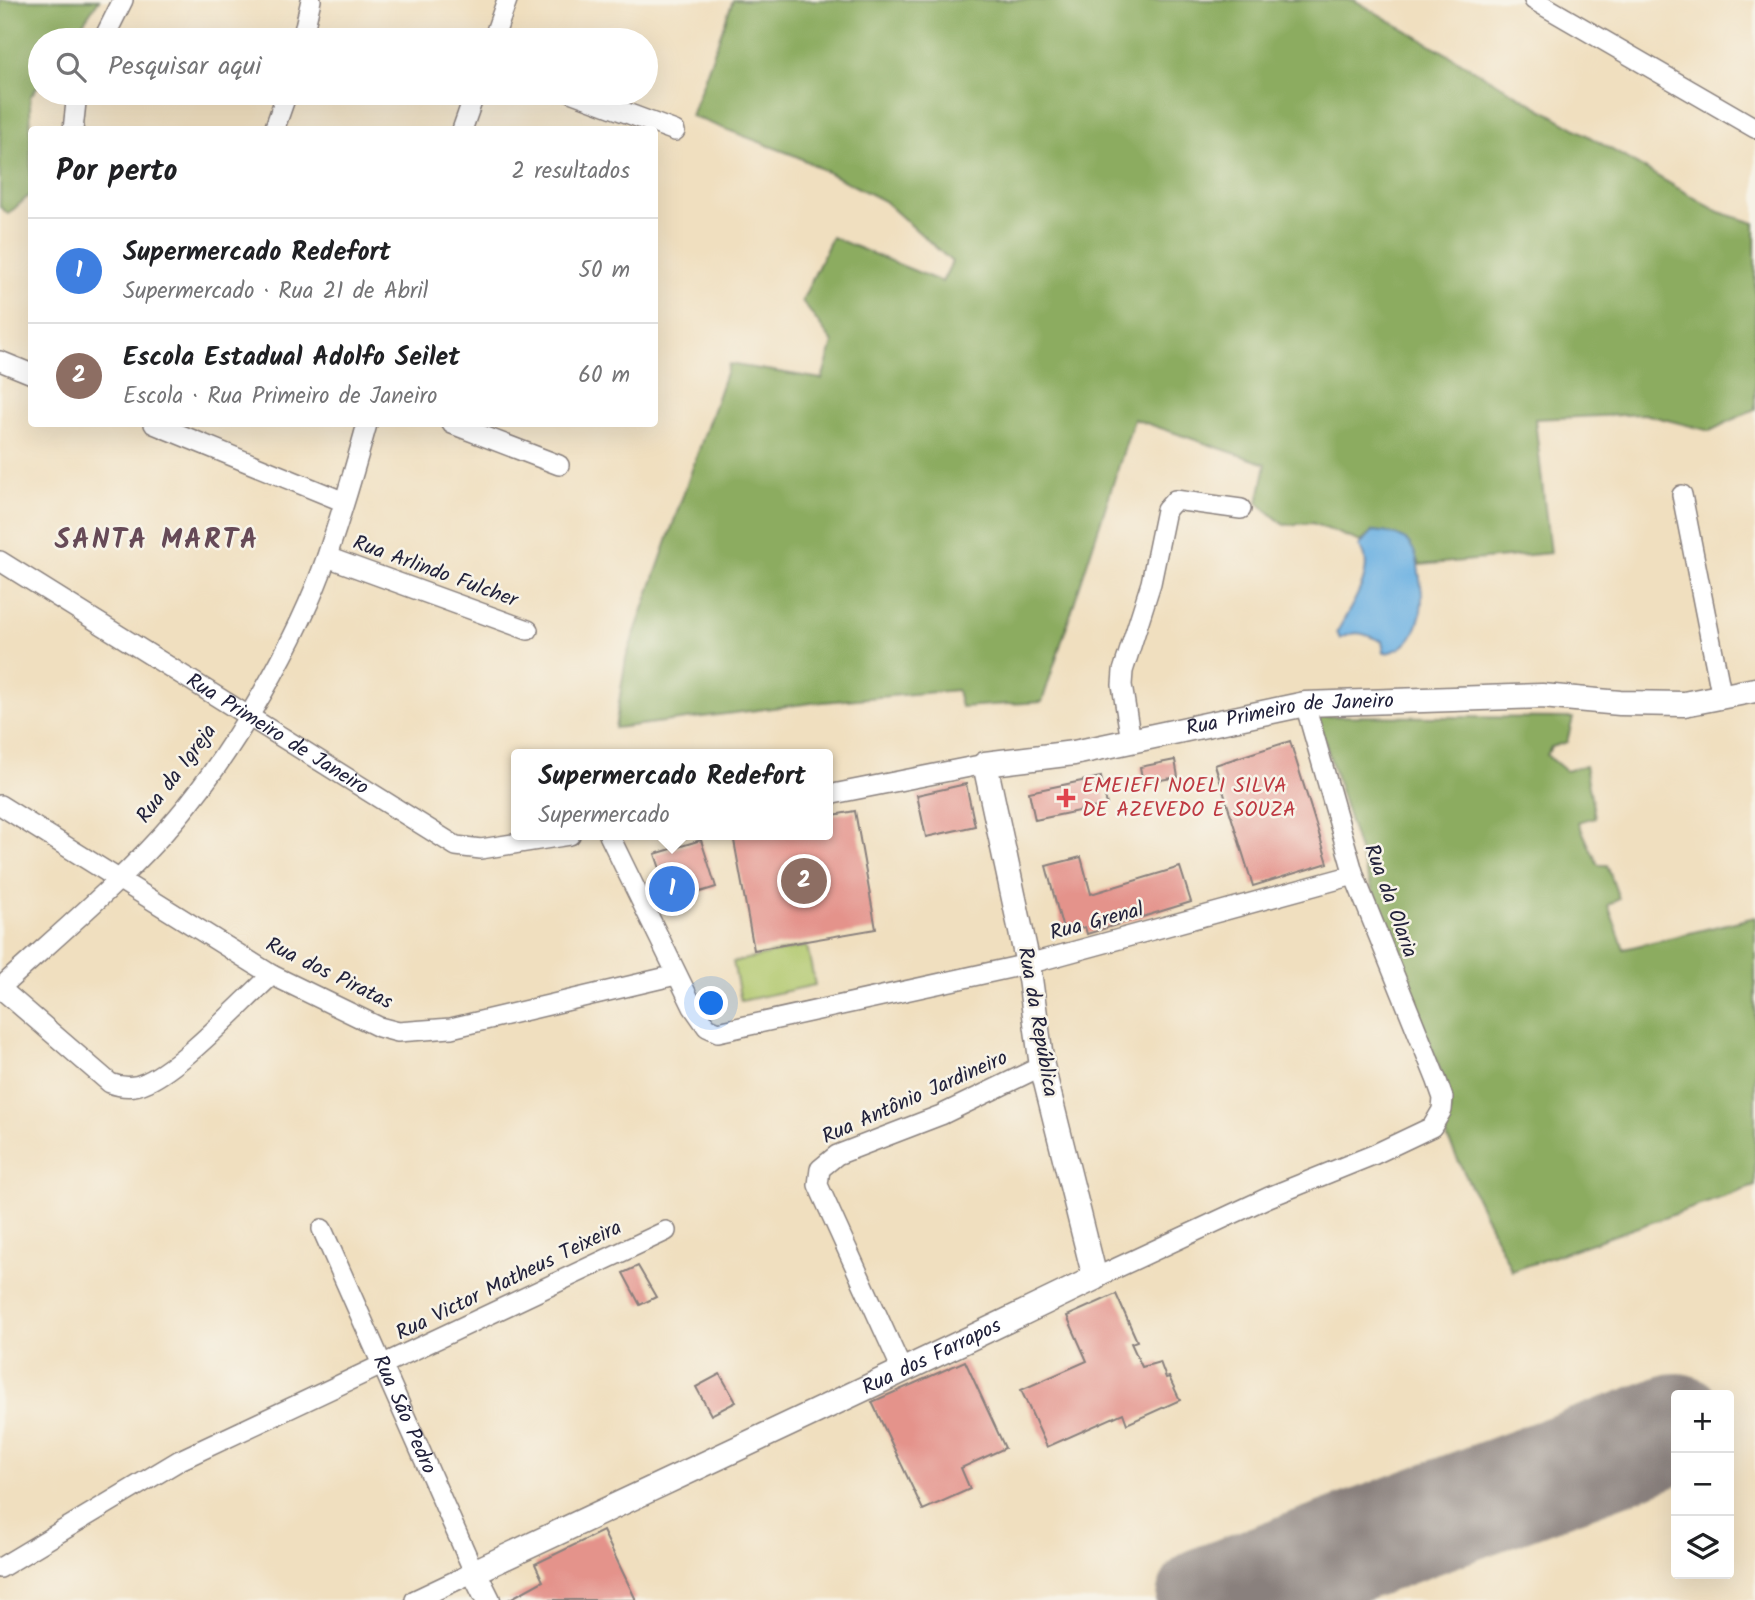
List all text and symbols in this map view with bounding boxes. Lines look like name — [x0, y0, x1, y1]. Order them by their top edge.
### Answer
search box — [28, 28, 658, 105]
text: Pesquisar aqui — [108, 46, 261, 88]
icon: search — [52, 48, 90, 86]
text: Por perto — [56, 148, 177, 196]
text: 2 resultados — [512, 154, 630, 190]
text: Supermercado Redefort — [123, 232, 391, 274]
text: 1 — [76, 253, 82, 289]
text: 50 m — [579, 253, 630, 289]
text: Supermercado · Rua 21 de Abril — [123, 274, 428, 310]
text: Escola Estadual Adolfo Seilet — [123, 337, 460, 379]
text: 2 — [72, 358, 86, 394]
text: 60 m — [578, 358, 630, 394]
text: Escola · Rua Primeiro de Janeiro — [123, 379, 437, 415]
district label: SANTA MARTA — [55, 518, 259, 563]
street label: Rua Arlindo Fulcher — [348, 527, 523, 618]
street label: Rua Primeiro de Janeiro — [179, 665, 375, 804]
street label: Rua Primeiro de Janeiro — [1183, 685, 1394, 745]
street label: Rua da Igreja — [128, 717, 226, 831]
popup — [511, 749, 833, 840]
text: Supermercado Redefort — [538, 756, 806, 798]
place label: EMEIEFI NOELI SILVA DE AZEVEDO E SOUZA — [1082, 770, 1296, 827]
marker: EMEIEFI NOELI SILVA DE AZEVEDO E SOUZA — [1056, 788, 1076, 808]
text: Supermercado — [538, 798, 670, 834]
street label: Rua da Olaria — [1354, 839, 1426, 963]
pin: 2 — [781, 855, 827, 907]
pin: 1 — [649, 863, 695, 915]
street label: Rua Grenal — [1046, 894, 1148, 950]
street label: Rua dos Piratas — [260, 929, 398, 1019]
street label: Rua da República — [1008, 945, 1066, 1099]
your location — [694, 986, 728, 1020]
street label: Rua Antônio Jardineiro — [817, 1042, 1013, 1154]
street label: Rua Victor Matheus Teixeira — [390, 1212, 628, 1350]
street label: Rua dos Farrapos — [856, 1309, 1007, 1404]
street label: Rua São Pedro — [363, 1350, 445, 1480]
map controls — [1671, 1390, 1734, 1579]
button: + — [1671, 1390, 1734, 1453]
button: − — [1671, 1453, 1734, 1516]
button: layers — [1671, 1516, 1734, 1579]

